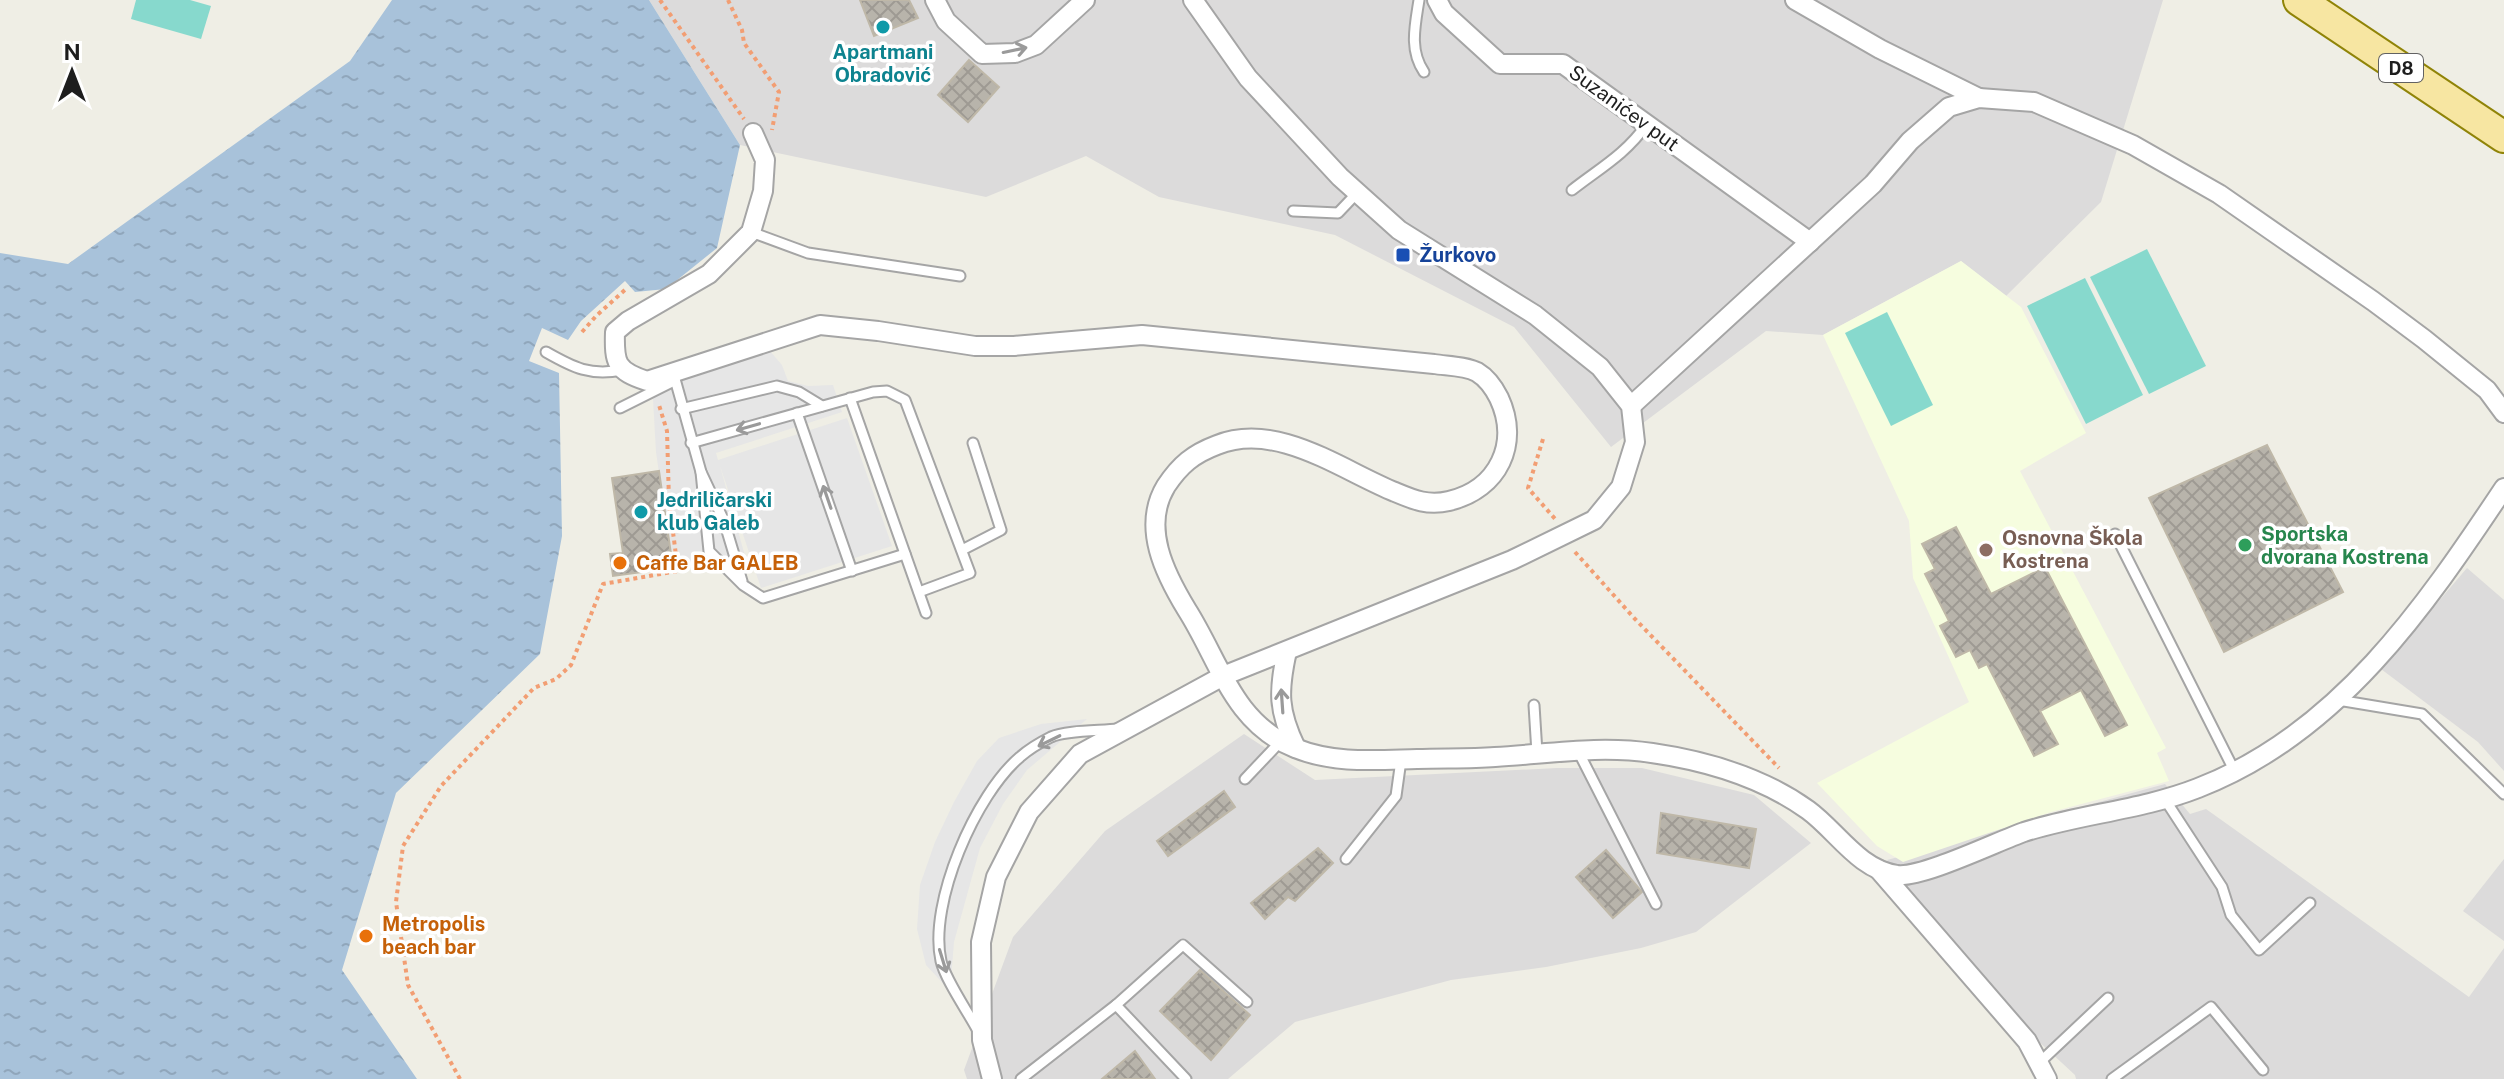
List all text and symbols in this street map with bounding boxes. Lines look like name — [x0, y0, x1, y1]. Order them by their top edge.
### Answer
marker: Apartmani Obradović — [874, 18, 892, 36]
north arrow — [32, 32, 112, 112]
text: N — [63, 39, 81, 65]
place label: Apartmani Obradović — [833, 40, 933, 87]
one-way arrow — [1001, 42, 1027, 57]
road number: D8 — [2379, 54, 2423, 82]
street label: Suzanićev put — [1564, 60, 1684, 156]
place label: Žurkovo — [1419, 243, 1496, 267]
marker: Žurkovo — [1394, 246, 1412, 264]
one-way arrow — [735, 420, 761, 435]
one-way arrow — [818, 485, 833, 510]
place label: Jedriličarski klub Galeb — [657, 488, 772, 535]
marker: Jedriličarski klub Galeb — [632, 503, 650, 521]
place label: Sportska dvorana Kostrena — [2261, 522, 2429, 569]
place label: Osnovna Škola Kostrena — [2002, 525, 2143, 573]
marker: Sportska dvorana Kostrena — [2236, 536, 2254, 554]
marker: Osnovna Škola Kostrena — [1977, 541, 1995, 559]
place label: Caffe Bar GALEB — [636, 551, 798, 575]
marker: Caffe Bar GALEB — [611, 554, 629, 572]
one-way arrow — [1274, 688, 1289, 715]
one-way arrow — [1037, 734, 1062, 749]
place label: Metropolis beach bar — [382, 912, 485, 959]
marker: Metropolis beach bar — [357, 927, 375, 945]
one-way arrow — [936, 947, 951, 973]

